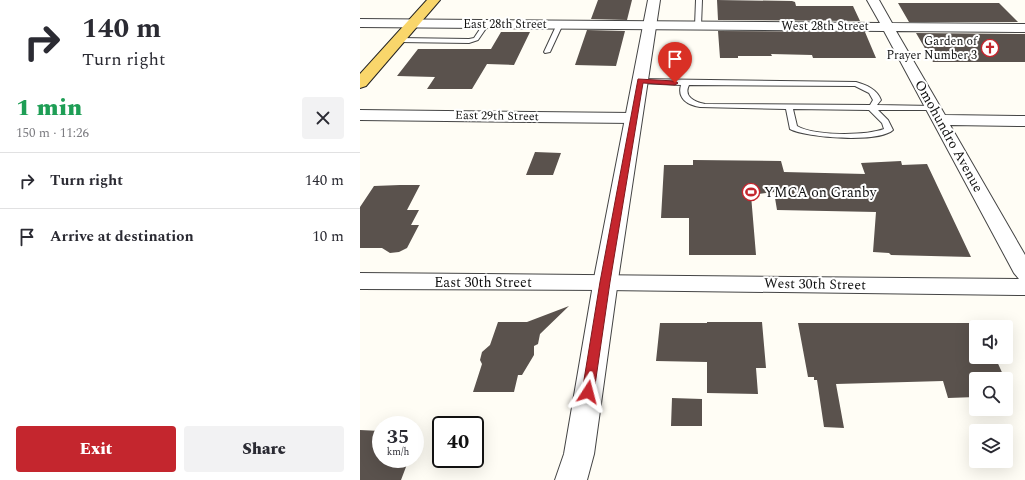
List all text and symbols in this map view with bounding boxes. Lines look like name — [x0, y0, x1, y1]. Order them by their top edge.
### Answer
text: 140 m — [82, 7, 161, 50]
street label: East 28th Street — [463, 15, 547, 34]
icon: right — [16, 16, 68, 68]
street label: West 28th Street — [781, 17, 869, 36]
place label: Garden of Prayer Number 3 — [887, 32, 978, 65]
church icon: Garden of Prayer Number 3 — [980, 38, 1000, 58]
pin — [658, 42, 692, 83]
text: Turn right — [82, 46, 165, 73]
icon: arrive — [664, 48, 686, 70]
street label: Omohundro Avenue — [909, 76, 989, 196]
text: 1 min — [16, 90, 82, 126]
button: close — [302, 97, 344, 139]
street label: East 29th Street — [455, 106, 539, 126]
text: 150 m · 11:26 — [16, 123, 89, 143]
text: Turn right — [50, 169, 123, 192]
text: 140 m — [305, 169, 344, 192]
icon: right — [16, 170, 38, 192]
sports icon: YMCA on Granby — [741, 182, 761, 202]
place label: YMCA on Granby — [764, 182, 878, 203]
text: Arrive at destination — [50, 225, 194, 248]
text: 10 m — [312, 225, 344, 248]
icon: arrive — [16, 226, 38, 248]
street label: East 30th Street — [434, 272, 532, 293]
street label: West 30th Street — [764, 273, 866, 295]
map controls — [969, 320, 1013, 468]
button: sound — [969, 320, 1013, 364]
position arrow — [567, 371, 609, 413]
button: search — [969, 372, 1013, 416]
speed limit sign: 40 — [432, 416, 484, 468]
text: 35 — [387, 422, 409, 452]
button: layers — [969, 424, 1013, 468]
button: Exit — [16, 426, 176, 472]
button: Share — [184, 426, 344, 472]
text: km/h — [387, 444, 409, 460]

